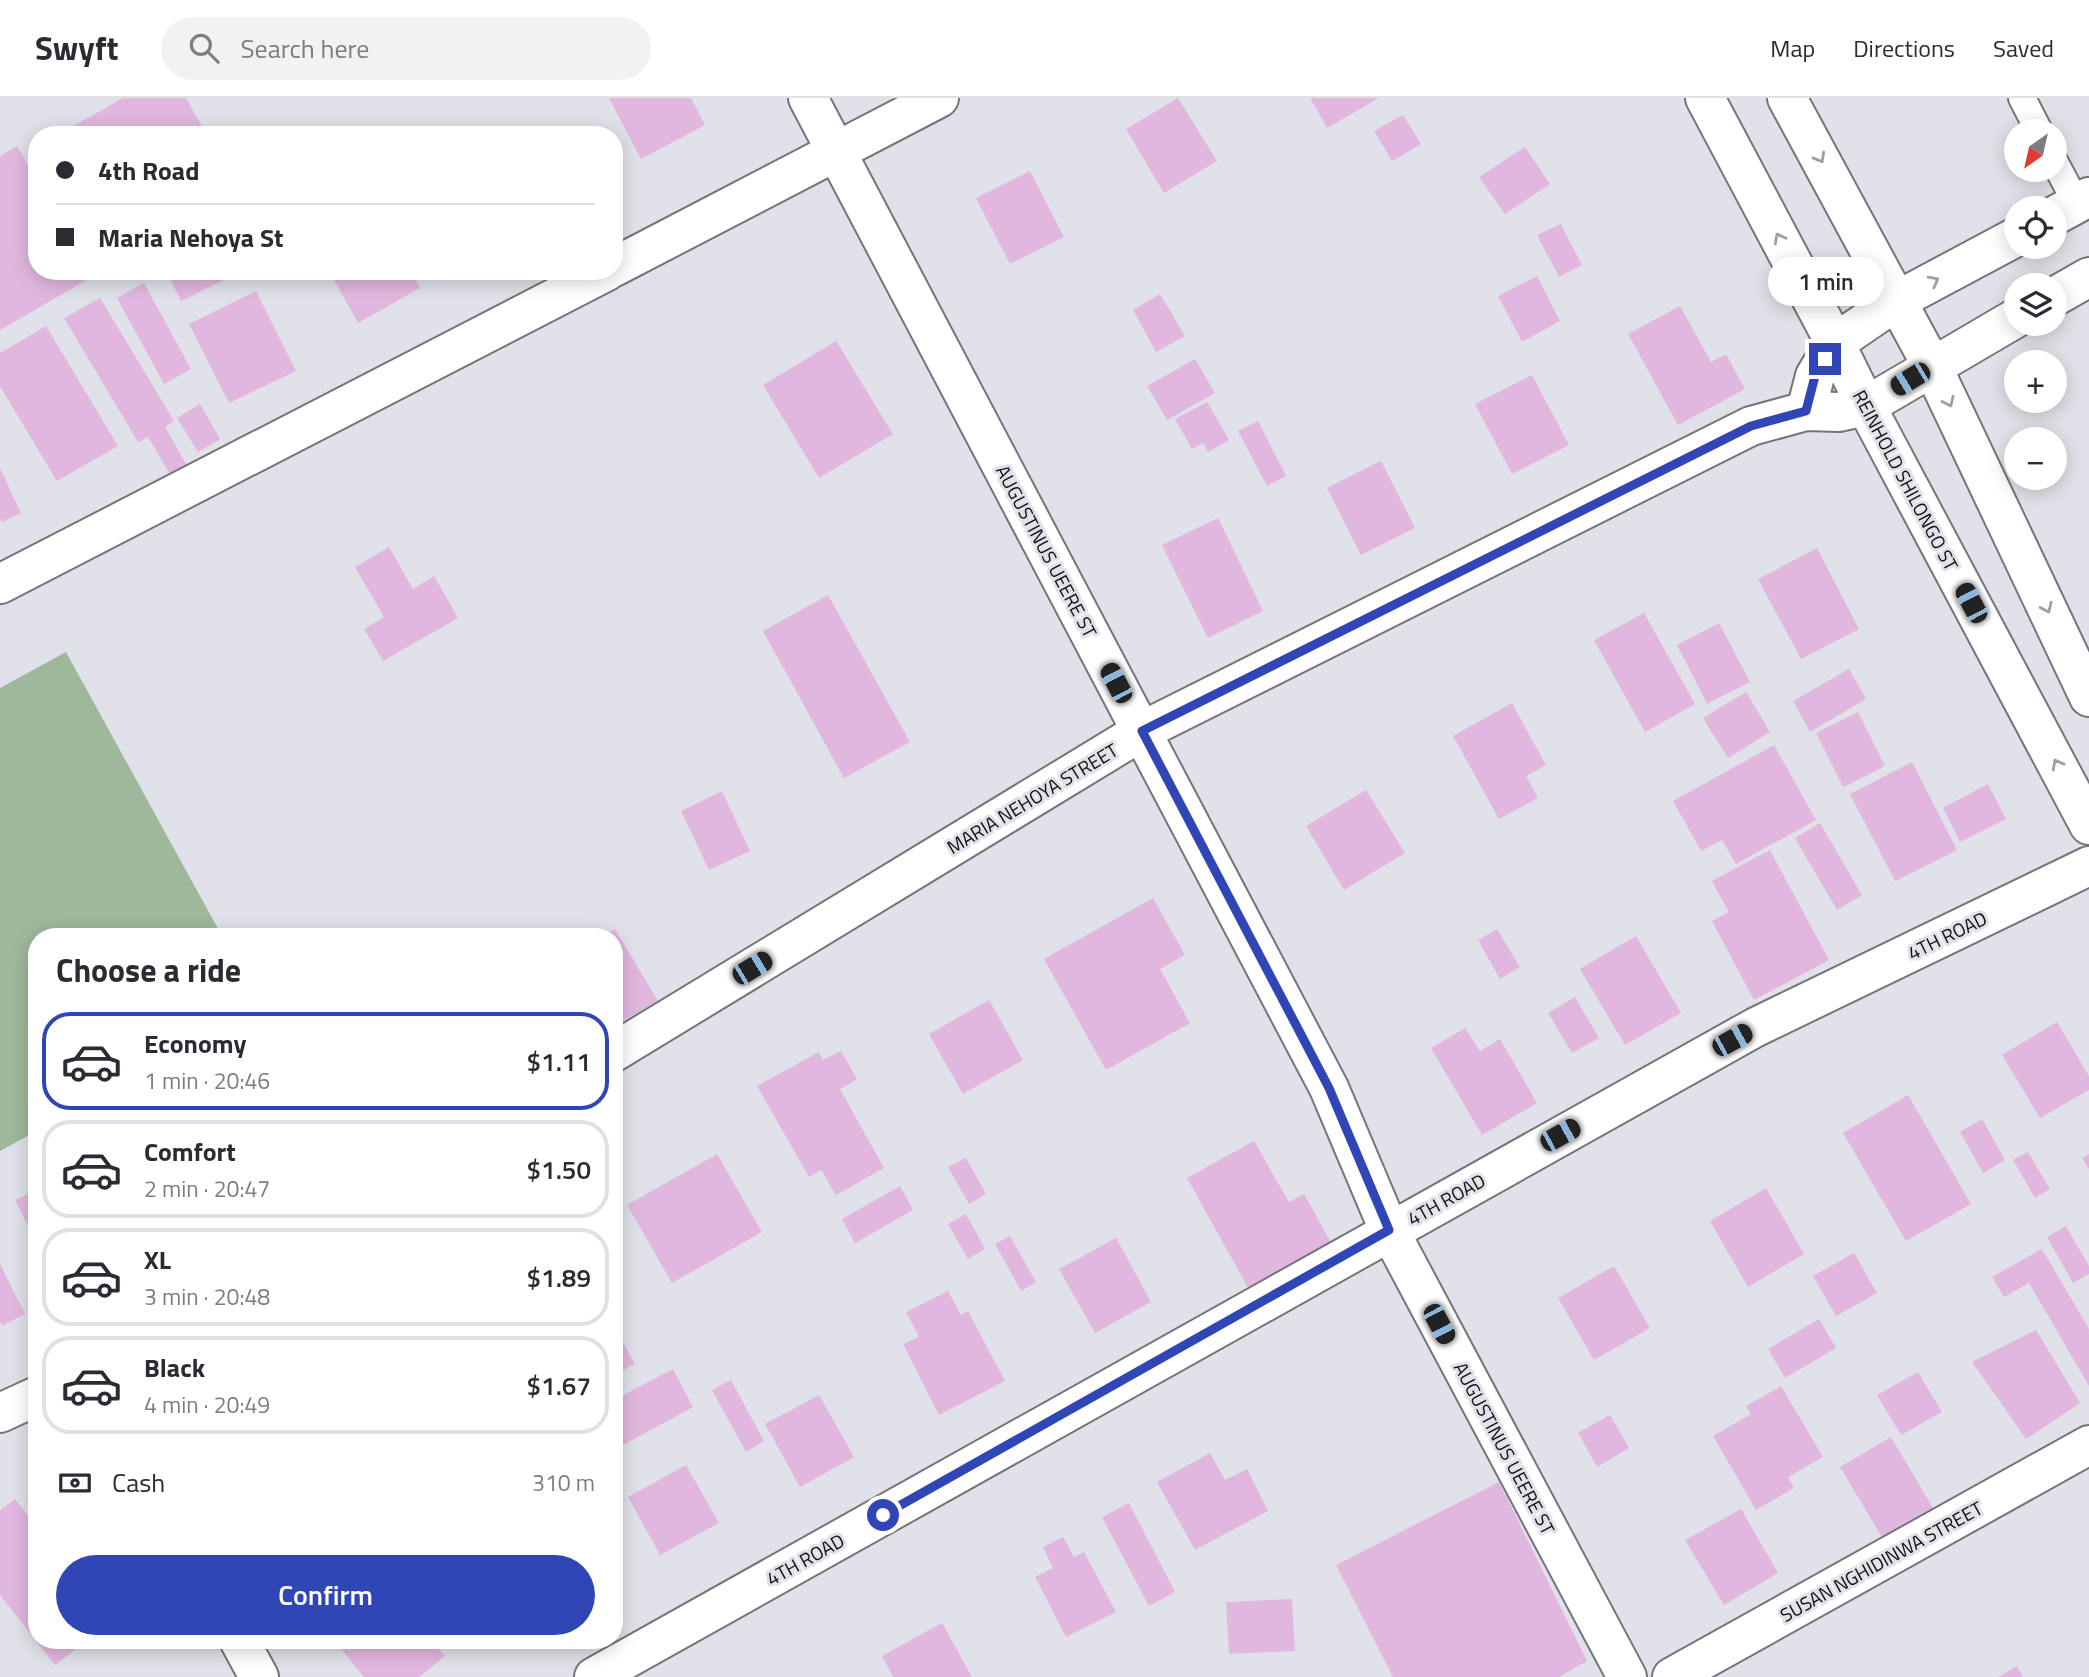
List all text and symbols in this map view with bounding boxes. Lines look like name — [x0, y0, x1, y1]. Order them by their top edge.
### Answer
search box — [161, 17, 651, 80]
text: Swyft — [35, 23, 119, 73]
icon: search — [185, 29, 223, 67]
text: Search here — [241, 29, 369, 68]
text: Map — [1770, 30, 1815, 66]
text: Directions — [1853, 30, 1955, 66]
text: Saved — [1993, 30, 2054, 66]
north arrow — [2004, 119, 2067, 182]
map controls — [2004, 119, 2067, 490]
text: 4th Road — [98, 151, 199, 190]
one-way arrow — [1812, 151, 1825, 163]
button: locate — [2004, 196, 2067, 259]
text: Maria Nehoya St — [98, 218, 283, 257]
one-way arrow — [1774, 233, 1788, 245]
callout: 1 min — [1767, 258, 1883, 306]
text: 1 min — [1798, 264, 1854, 299]
button: layers — [2004, 273, 2067, 336]
one-way arrow — [1927, 276, 1939, 289]
route end — [1809, 343, 1841, 375]
button: + — [2004, 350, 2067, 413]
car — [1887, 359, 1934, 399]
street label: REINHOLD SHILONGO ST — [1846, 384, 1966, 576]
one-way arrow — [1941, 395, 1955, 407]
button: − — [2004, 427, 2067, 490]
street label: AUGUSTINUS UEERE ST — [989, 460, 1105, 642]
car — [1952, 580, 1991, 626]
one-way arrow — [2038, 601, 2052, 613]
car — [1097, 660, 1136, 706]
street label: MARIA NEHOYA STREET — [941, 735, 1123, 861]
one-way arrow — [2052, 759, 2065, 772]
street label: 4TH ROAD — [1902, 903, 1992, 967]
text: Choose a ride — [56, 946, 241, 994]
car — [729, 948, 776, 988]
car — [1709, 1021, 1756, 1059]
text: Economy — [144, 1024, 246, 1063]
icon: car — [60, 1030, 123, 1093]
text: $1.11 — [527, 1042, 591, 1081]
text: 1 min · 20:46 — [144, 1063, 270, 1098]
car — [1537, 1116, 1584, 1154]
text: Comfort — [144, 1132, 236, 1171]
icon: car — [60, 1138, 123, 1201]
text: $1.50 — [527, 1150, 591, 1189]
street label: 4TH ROAD — [1402, 1166, 1490, 1232]
text: 2 min · 20:47 — [144, 1171, 270, 1206]
text: XL — [144, 1240, 171, 1279]
icon: car — [60, 1246, 123, 1309]
text: $1.89 — [527, 1258, 591, 1297]
text: 3 min · 20:48 — [144, 1279, 270, 1314]
car — [1420, 1301, 1459, 1347]
text: Black — [144, 1348, 205, 1387]
icon: car — [60, 1354, 123, 1417]
street label: AUGUSTINUS UEERE ST — [1447, 1357, 1563, 1539]
text: $1.67 — [527, 1366, 591, 1405]
text: 4 min · 20:49 — [144, 1387, 270, 1422]
text: Cash — [112, 1463, 165, 1502]
icon: cash — [56, 1464, 94, 1502]
text: 310 m — [532, 1465, 595, 1500]
street label: SUSAN NGHIDINWA STREET — [1774, 1493, 1988, 1629]
route start — [867, 1499, 899, 1531]
street label: 4TH ROAD — [761, 1526, 849, 1592]
button: Confirm — [56, 1555, 595, 1635]

